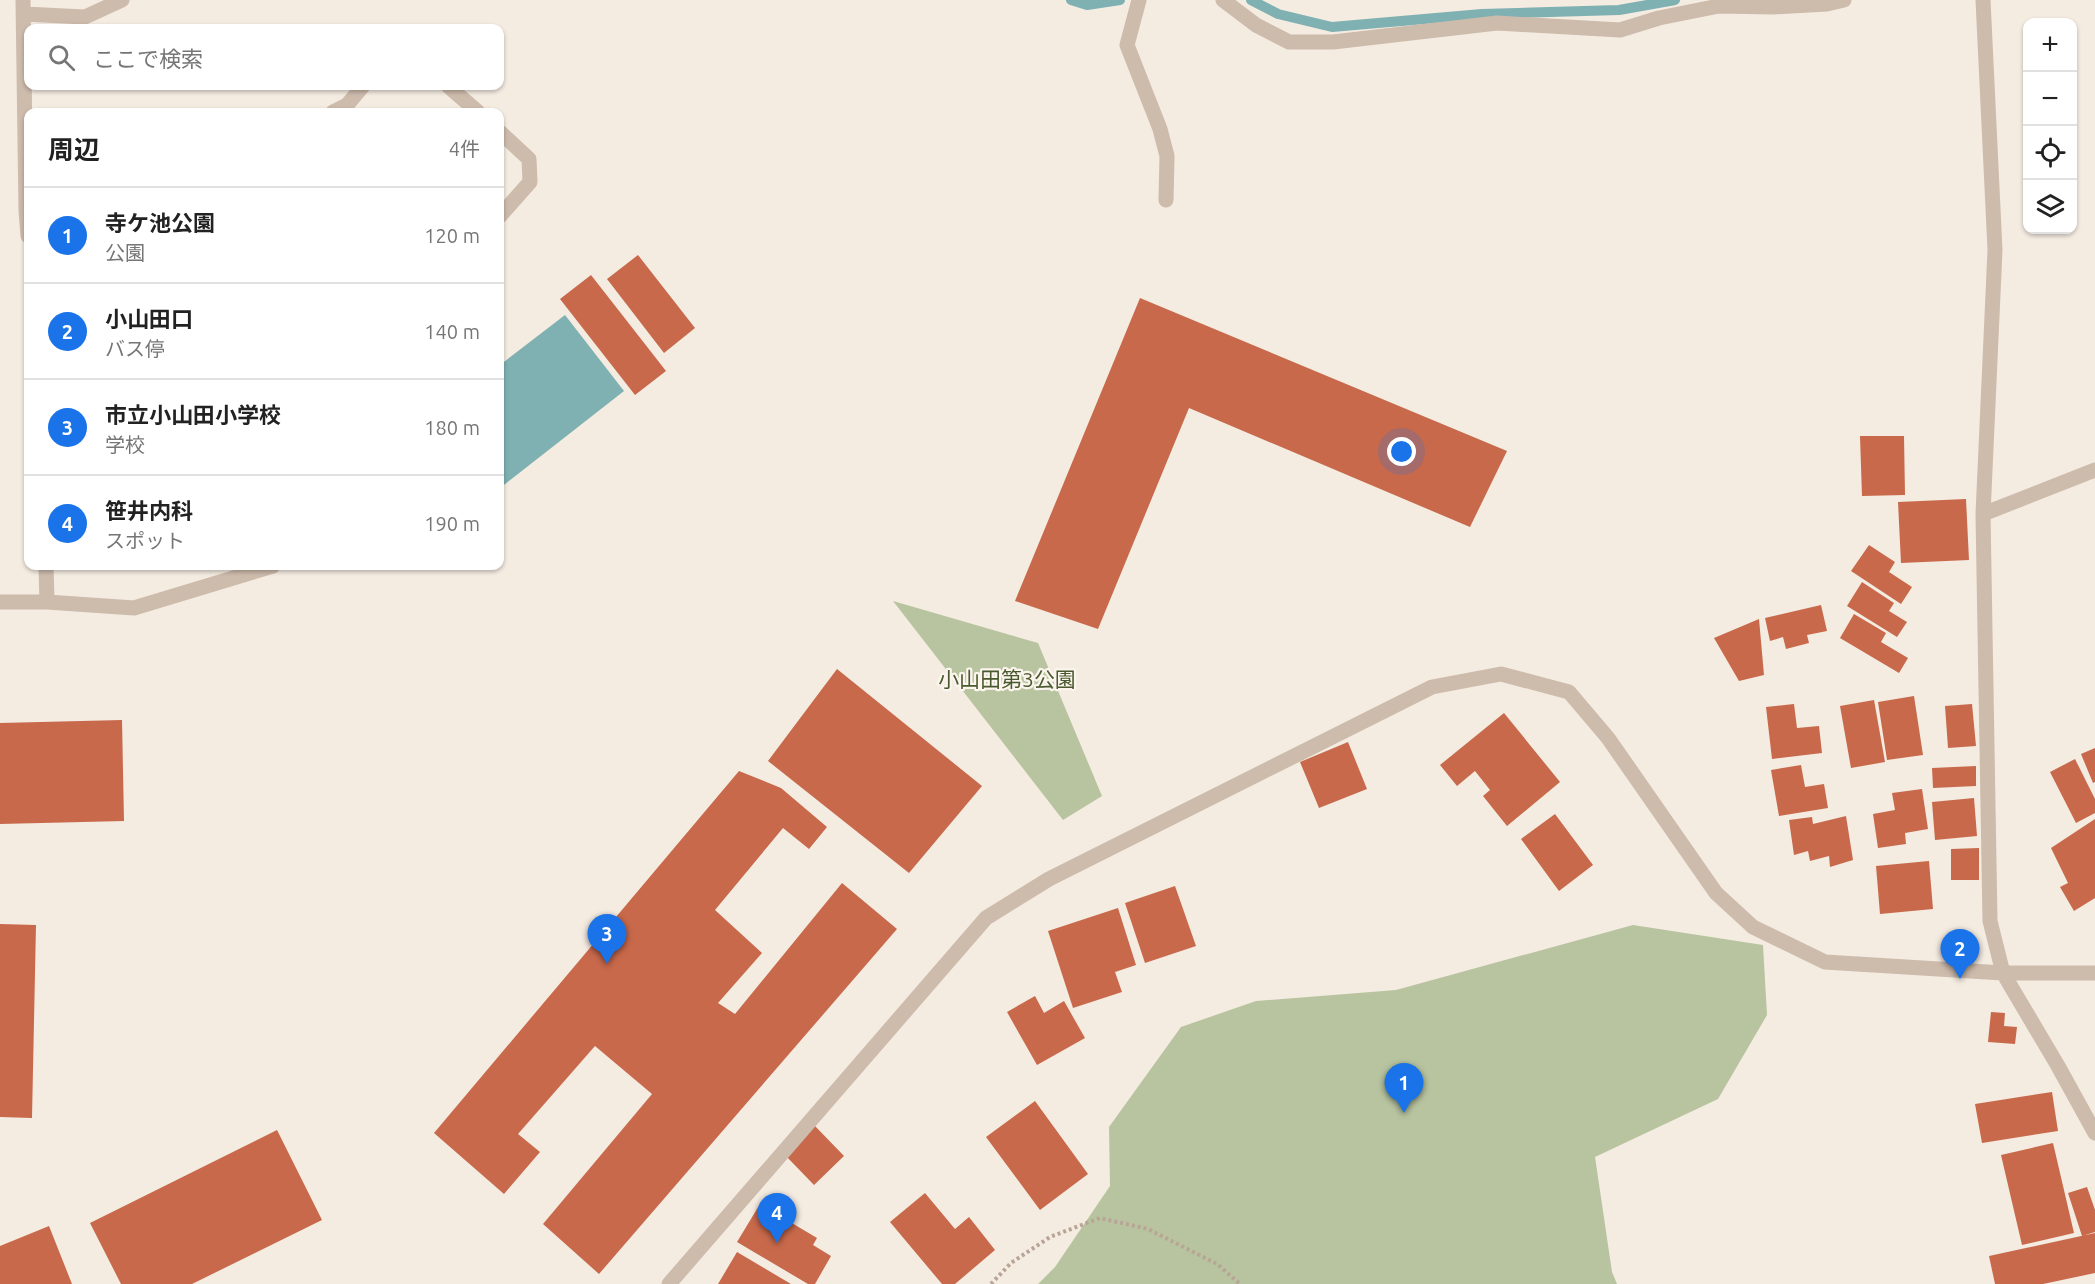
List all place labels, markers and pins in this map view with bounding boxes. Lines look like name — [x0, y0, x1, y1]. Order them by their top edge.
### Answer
pin: 3 — [588, 914, 626, 964]
pin: 2 — [1940, 930, 1980, 979]
pin: 1 — [1384, 1064, 1424, 1113]
pin: 4 — [758, 1194, 796, 1243]

